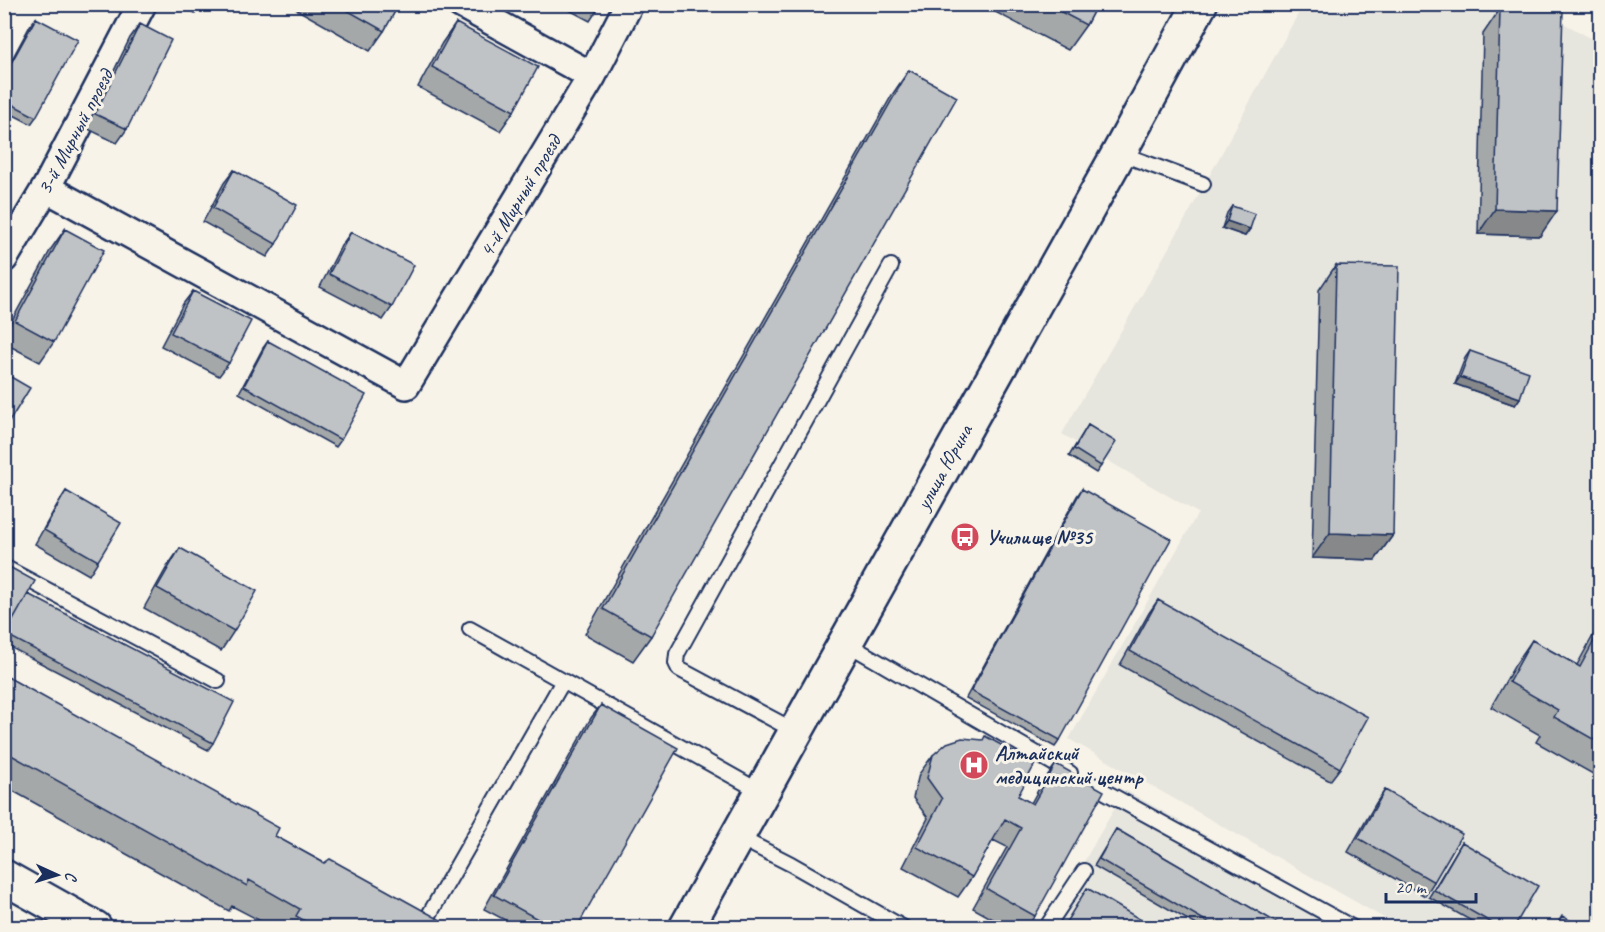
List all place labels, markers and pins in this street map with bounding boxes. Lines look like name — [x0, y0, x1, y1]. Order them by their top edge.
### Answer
bus stop icon: Училище №35 — [949, 521, 981, 553]
place label: Училище №35 — [986, 524, 1094, 550]
place label: Алтайский медицинский центр — [995, 740, 1144, 790]
hospital icon: Алтайский медицинский центр — [958, 749, 990, 781]

